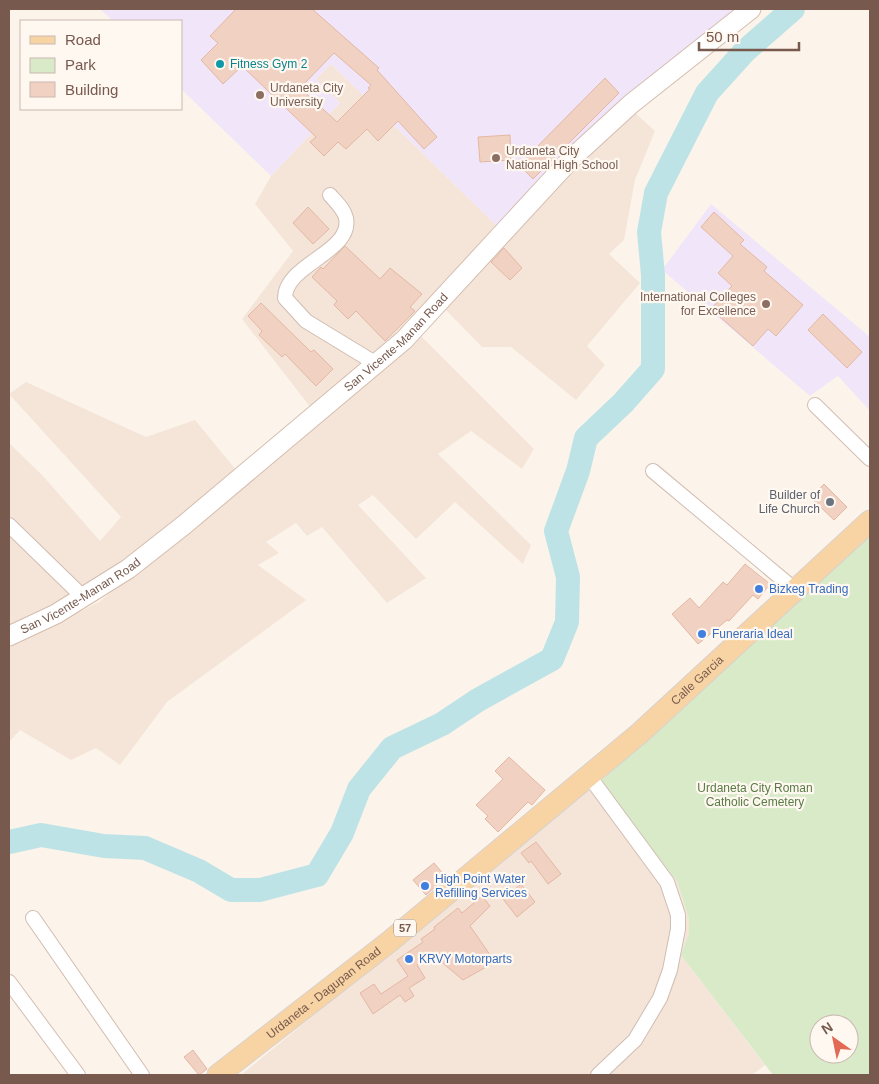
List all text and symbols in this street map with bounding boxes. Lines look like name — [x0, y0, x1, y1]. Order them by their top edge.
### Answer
legend — [20, 20, 182, 110]
scale bar — [699, 20, 799, 52]
text: 50 m — [706, 28, 739, 45]
text: Road — [65, 31, 101, 48]
text: Park — [65, 56, 96, 73]
place label: Fitness Gym 2 — [230, 57, 308, 71]
marker: Fitness Gym 2 — [214, 58, 226, 70]
text: Building — [65, 81, 118, 98]
place label: Urdaneta City University — [270, 81, 343, 109]
marker: Urdaneta City University — [254, 89, 266, 101]
place label: Urdaneta City National High School — [506, 144, 618, 172]
marker: Urdaneta City National High School — [490, 152, 502, 164]
street label: San Vicente-Manan Road — [341, 290, 451, 394]
place label: International Colleges for Excellence — [640, 290, 756, 318]
marker: International Colleges for Excellence — [760, 298, 772, 310]
place label: Builder of Life Church — [759, 488, 821, 516]
marker: Builder of Life Church — [824, 496, 836, 508]
street label: San Vicente-Manan Road — [18, 555, 143, 637]
place label: Bizkeg Trading — [769, 582, 848, 596]
marker: Bizkeg Trading — [753, 583, 765, 595]
place label: Funeraria Ideal — [712, 627, 793, 641]
marker: Funeraria Ideal — [696, 628, 708, 640]
street label: Calle Garcia — [668, 653, 726, 708]
park label: Urdaneta City Roman Catholic Cemetery — [697, 781, 813, 809]
place label: High Point Water Refilling Services — [435, 872, 527, 900]
marker: High Point Water Refilling Services — [419, 880, 431, 892]
road number: 57 — [394, 920, 416, 936]
street label: Urdaneta - Dagupan Road — [264, 944, 384, 1042]
place label: KRVY Motorparts — [419, 952, 512, 966]
marker: KRVY Motorparts — [403, 953, 415, 965]
north arrow — [809, 1014, 859, 1064]
text: N — [818, 1019, 836, 1038]

